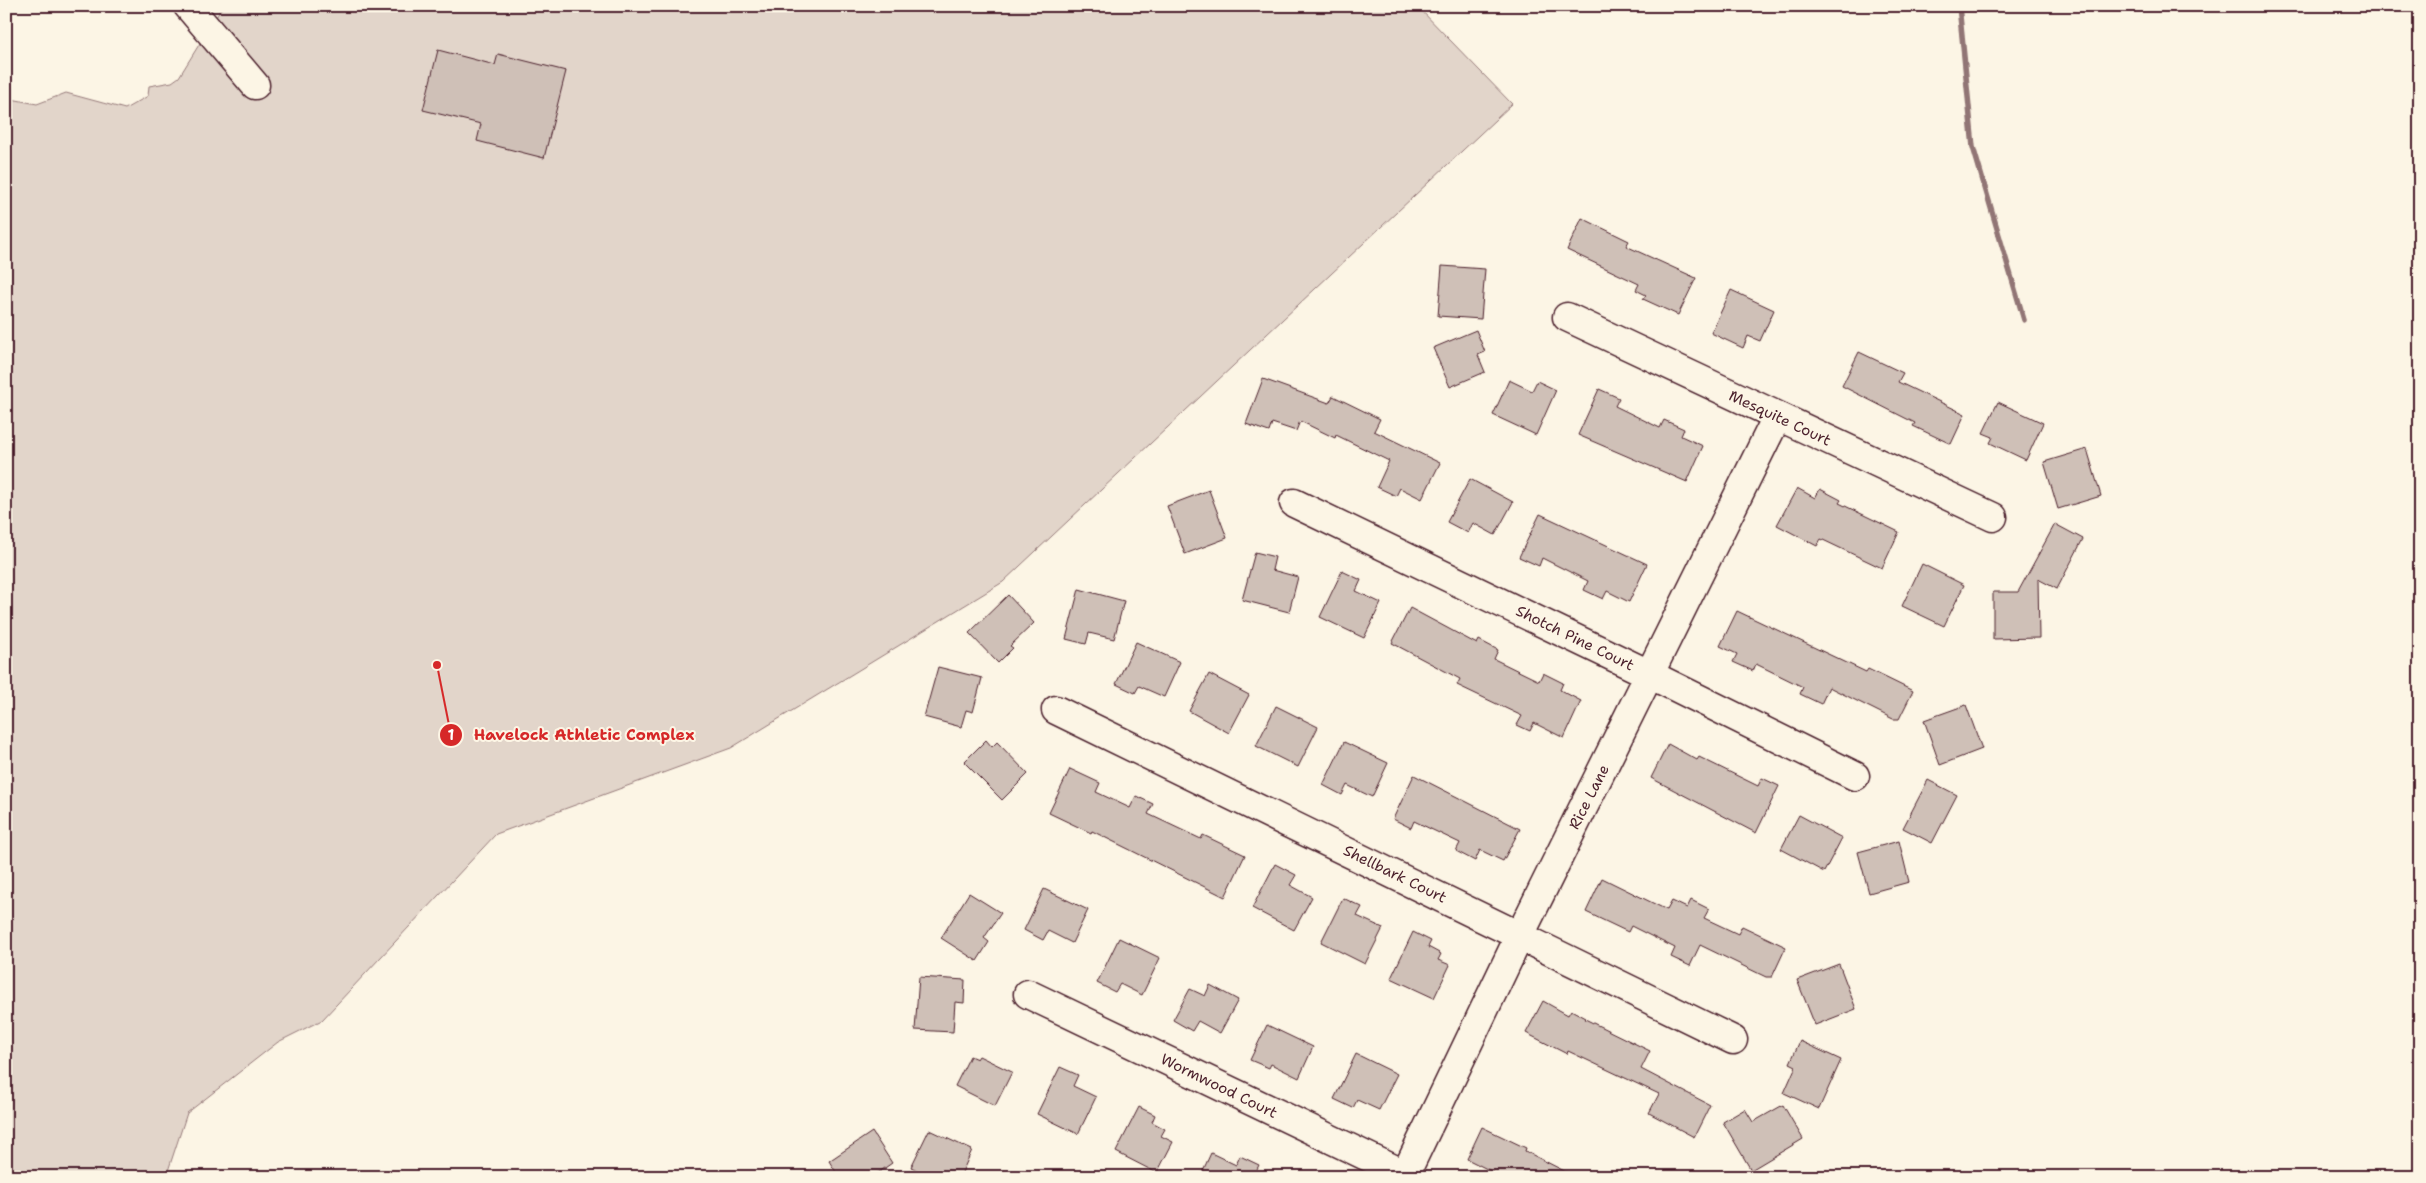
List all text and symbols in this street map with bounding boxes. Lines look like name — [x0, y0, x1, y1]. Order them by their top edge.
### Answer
street label: Mesquite Court — [1726, 386, 1834, 450]
street label: Shotch Pine Court — [1512, 601, 1638, 675]
callout: Havelock Athletic Complex — [439, 719, 704, 750]
text: Havelock Athletic Complex — [474, 724, 694, 745]
text: 1 — [448, 725, 455, 745]
street label: Rice Lane — [1564, 761, 1614, 833]
street label: Shellbark Court — [1340, 840, 1450, 908]
street label: Wormwood Court — [1157, 1049, 1281, 1123]

